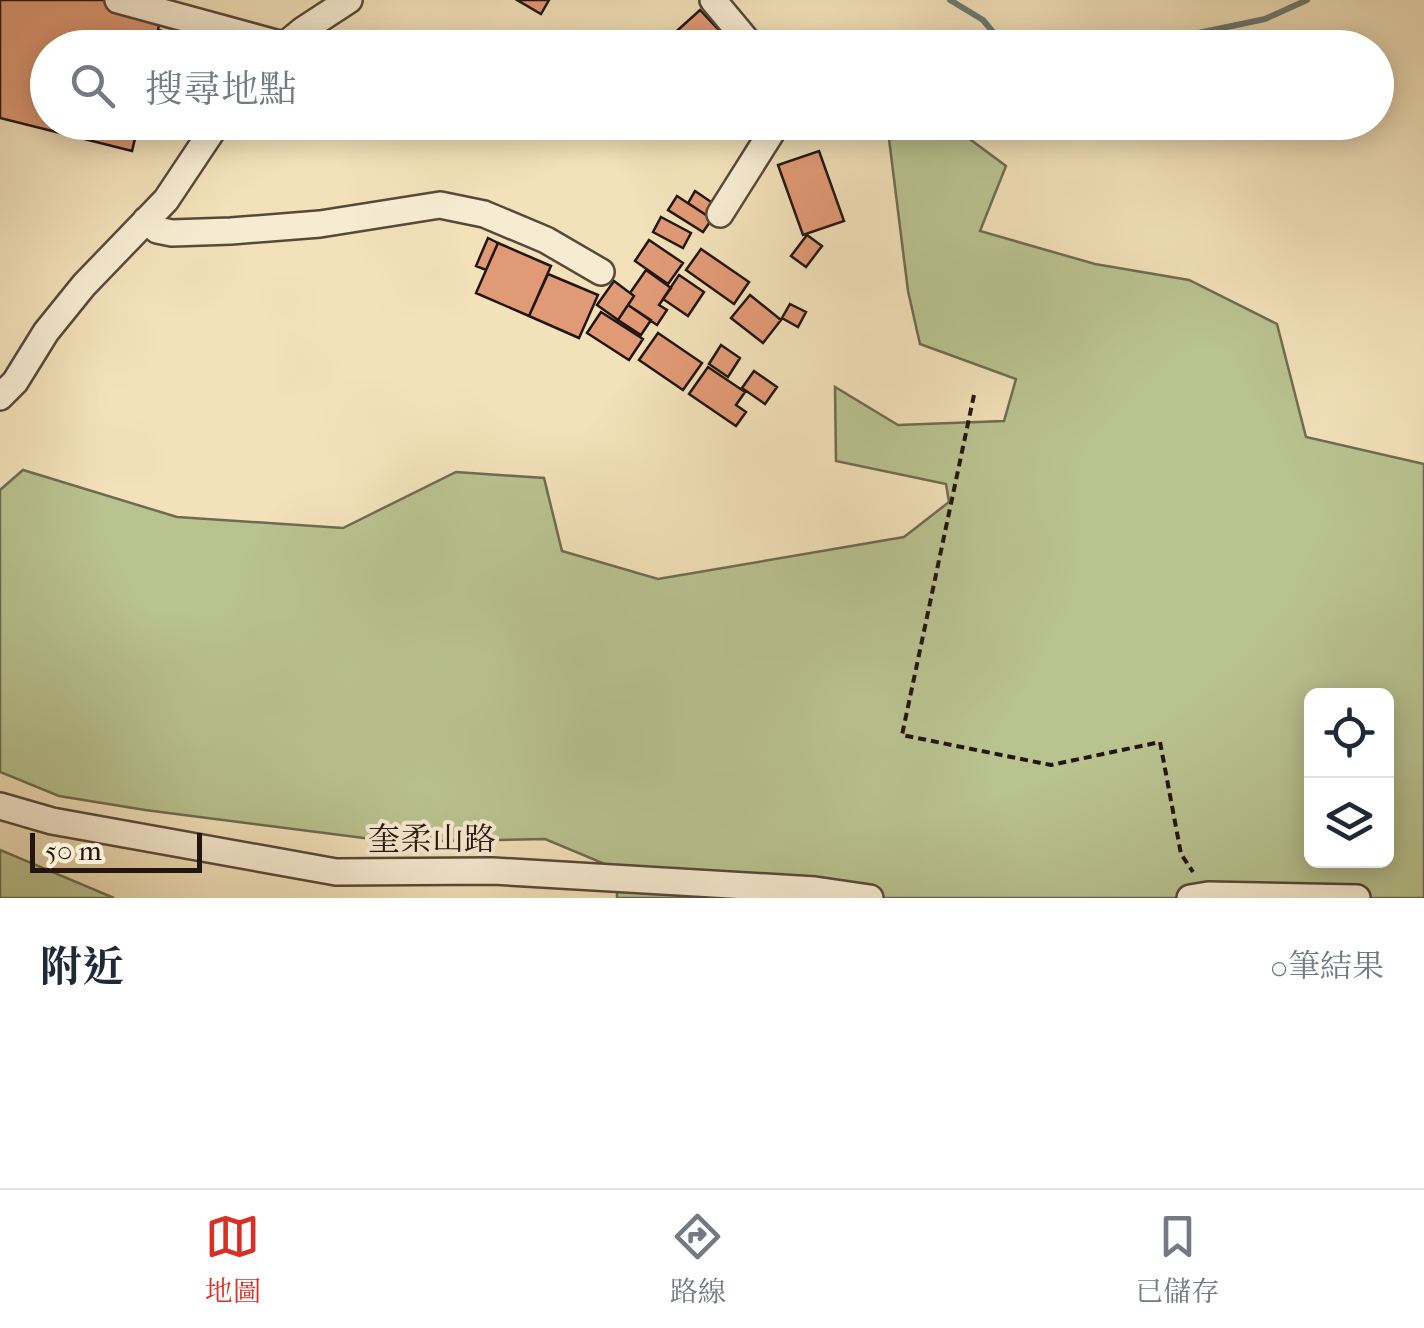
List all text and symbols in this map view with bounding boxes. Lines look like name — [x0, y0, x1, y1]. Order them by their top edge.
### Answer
search box — [30, 30, 1394, 140]
icon: search — [65, 58, 120, 113]
text: 搜尋地點 — [145, 67, 297, 112]
map controls — [1304, 688, 1394, 868]
button: locate — [1304, 688, 1394, 778]
button: layers — [1304, 778, 1394, 868]
street label: 奎柔山路 — [368, 821, 496, 858]
scale bar — [30, 828, 202, 873]
text: 50 m — [45, 834, 102, 867]
text: 附近 — [40, 943, 124, 992]
text: 0筆結果 — [1270, 948, 1384, 985]
tab: 地圖 — [205, 1209, 261, 1309]
tab: 路線 — [670, 1209, 726, 1309]
tab: 已儲存 — [1135, 1209, 1219, 1309]

